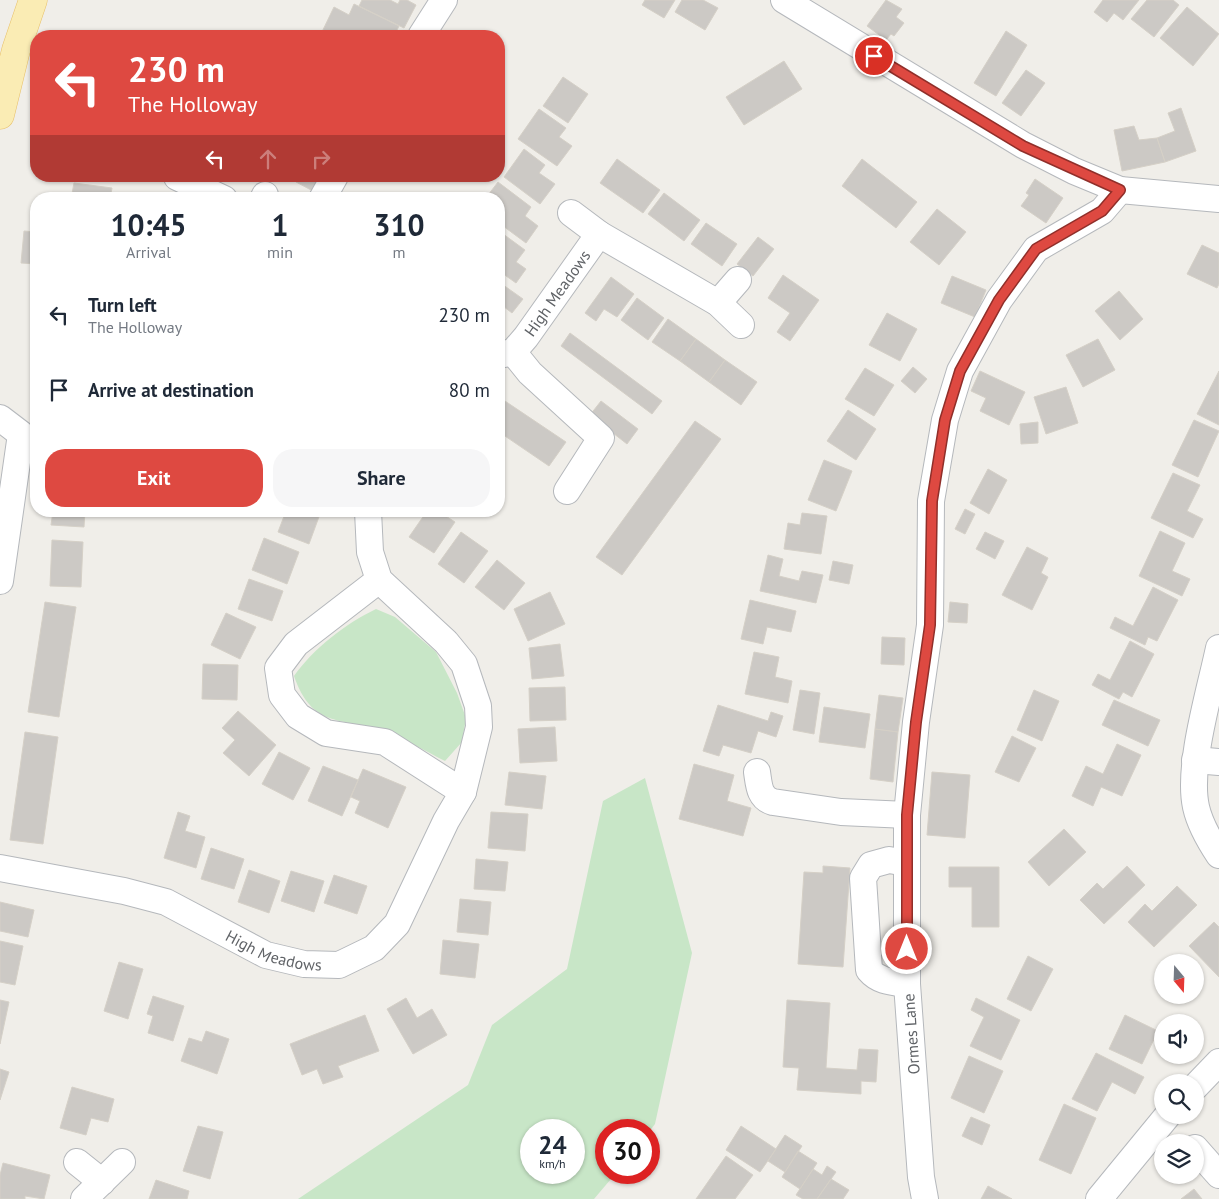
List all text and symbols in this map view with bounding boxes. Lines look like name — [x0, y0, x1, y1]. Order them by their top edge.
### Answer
pin — [853, 35, 895, 77]
icon: arrive — [860, 42, 888, 70]
text: 230 m — [128, 46, 225, 92]
icon: left — [45, 50, 110, 115]
text: The Holloway — [128, 90, 258, 118]
icon: left — [201, 145, 229, 173]
icon: ahead — [254, 145, 282, 173]
icon: right — [307, 145, 335, 173]
text: 10:45 — [110, 205, 187, 244]
text: 1 — [272, 205, 289, 244]
text: 310 — [373, 205, 425, 244]
text: Arrival — [126, 242, 171, 262]
text: min — [267, 242, 293, 262]
text: m — [393, 242, 406, 262]
street label: High Meadows — [520, 246, 595, 340]
text: Turn left — [88, 293, 157, 317]
icon: left — [45, 301, 73, 329]
text: 230 m — [438, 303, 490, 327]
text: The Holloway — [88, 317, 182, 337]
icon: arrive — [45, 376, 73, 404]
text: Arrive at destination — [88, 378, 254, 402]
text: 80 m — [449, 378, 490, 402]
button: Exit — [45, 449, 263, 507]
button: Share — [273, 449, 490, 507]
position arrow — [880, 922, 932, 974]
street label: High Meadows — [222, 925, 322, 975]
north arrow — [1154, 954, 1204, 1004]
map controls — [1154, 954, 1204, 1184]
street label: Ormes Lane — [898, 993, 924, 1075]
button: sound — [1154, 1014, 1204, 1064]
button: search — [1154, 1074, 1204, 1124]
speed limit sign: 30 — [595, 1119, 660, 1184]
text: 24 — [538, 1129, 567, 1161]
button: layers — [1154, 1134, 1204, 1184]
text: km/h — [539, 1156, 566, 1171]

